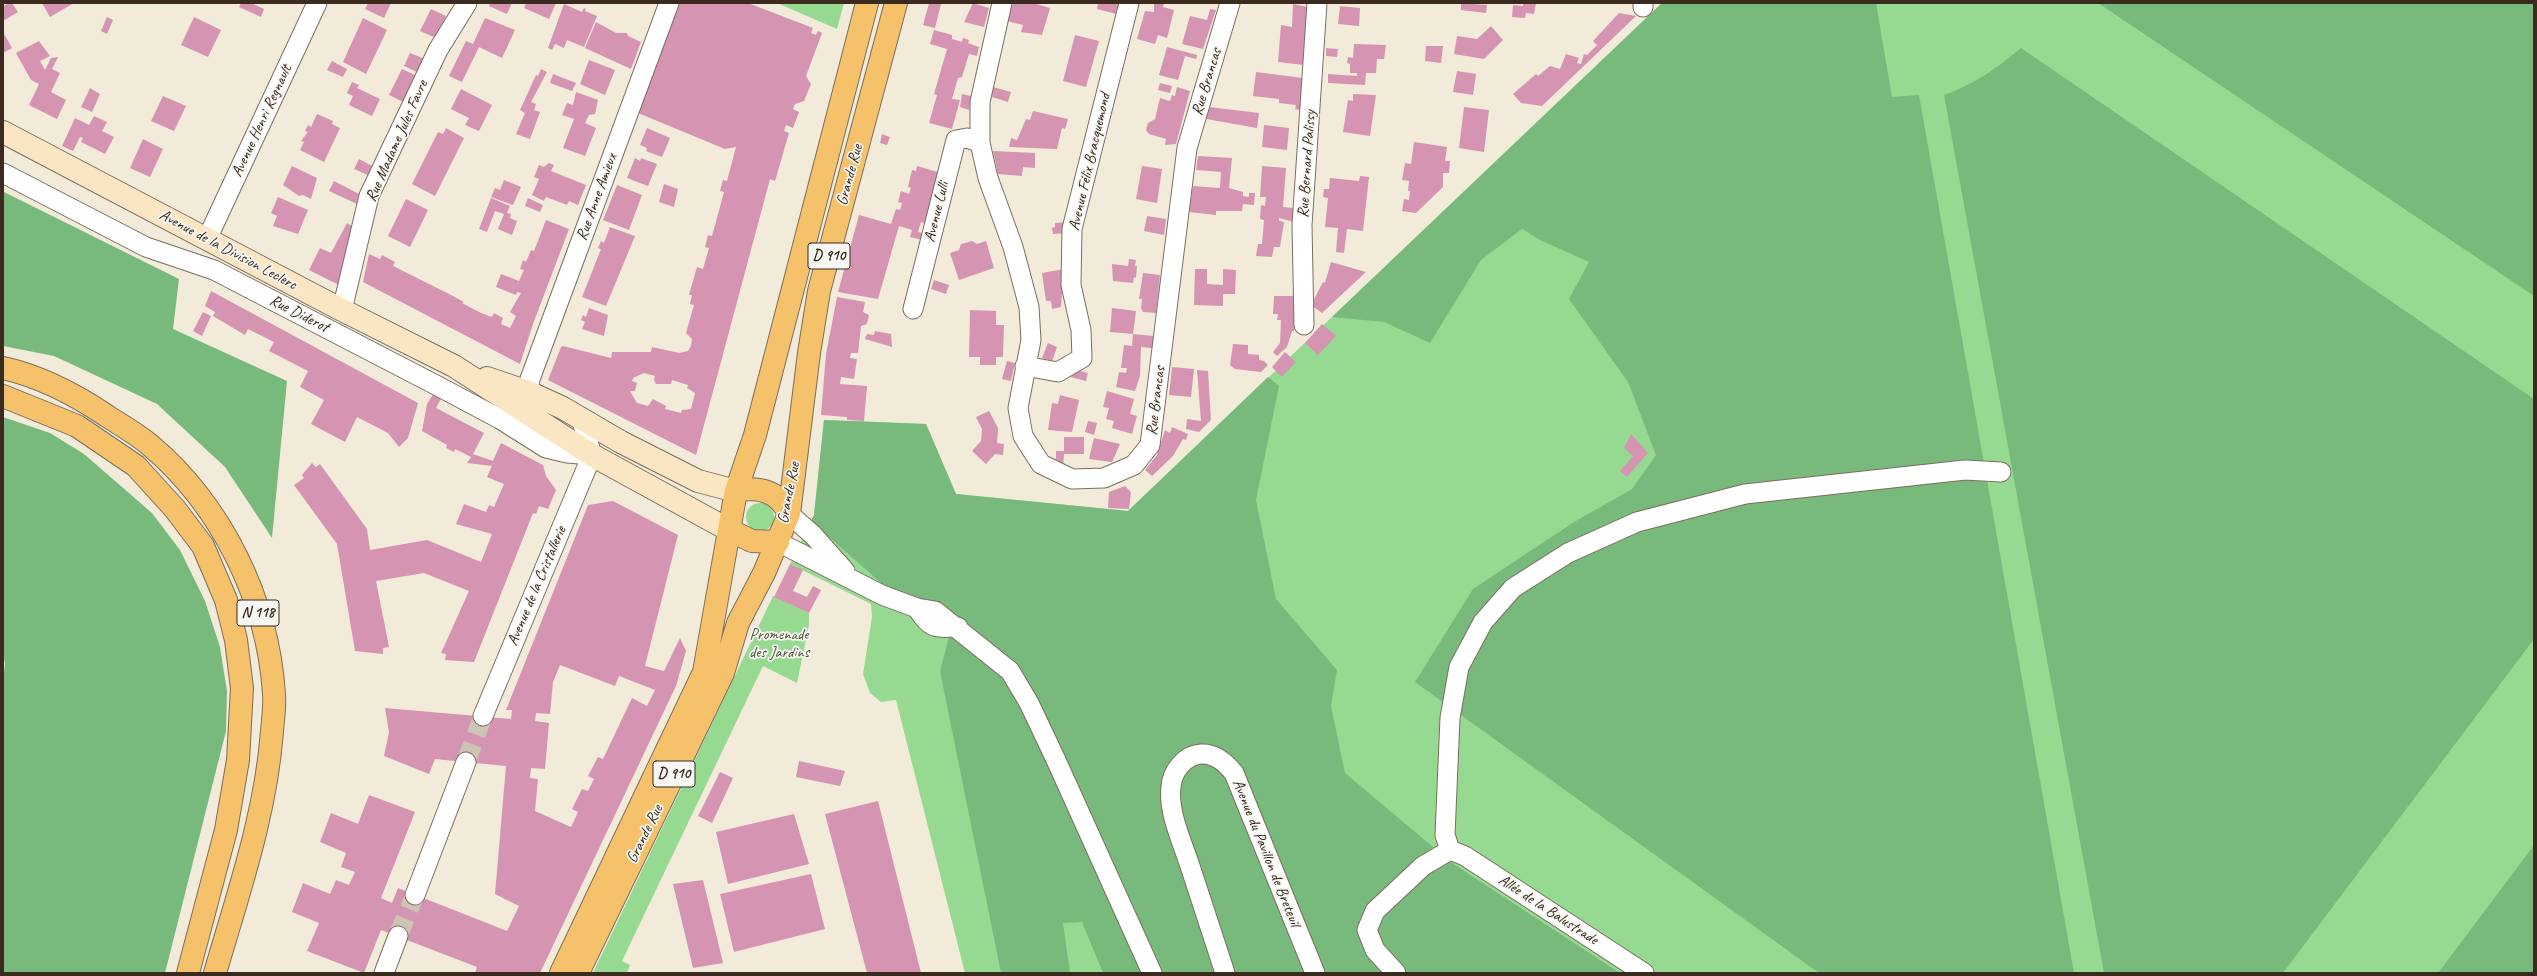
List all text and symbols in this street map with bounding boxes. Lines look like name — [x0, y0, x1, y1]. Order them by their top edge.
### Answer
street label: Rue Brancas — [1188, 46, 1226, 118]
street label: Avenue Henri Regnault — [228, 62, 296, 180]
street label: Rue Madame Jules Favre — [362, 77, 432, 205]
street label: Avenue Félix Bracquemond — [1065, 91, 1115, 233]
street label: Rue Bernard Palissy — [1294, 110, 1320, 218]
street label: Grande Rue — [833, 142, 867, 208]
street label: Rue Anne Amieux — [572, 151, 622, 243]
street label: Avenue Lulli — [920, 180, 954, 244]
street label: Avenue de la Division Leclerc — [156, 206, 300, 294]
road number: D 910 — [808, 243, 850, 269]
street label: Rue Diderot — [266, 291, 332, 337]
street label: Rue Brancas — [1142, 366, 1170, 436]
street label: Grande Rue — [774, 461, 804, 525]
street label: Avenue de la Cristallerie — [503, 523, 571, 649]
road number: N 118 — [237, 600, 279, 626]
park label: Promenade des Jardins — [749, 625, 809, 663]
road number: D 910 — [653, 761, 695, 787]
street label: Avenue du Pavillon de Breteuil — [1228, 777, 1304, 929]
street label: Grande Rue — [623, 802, 667, 866]
street label: Allée de la Balustrade — [1494, 871, 1602, 949]

